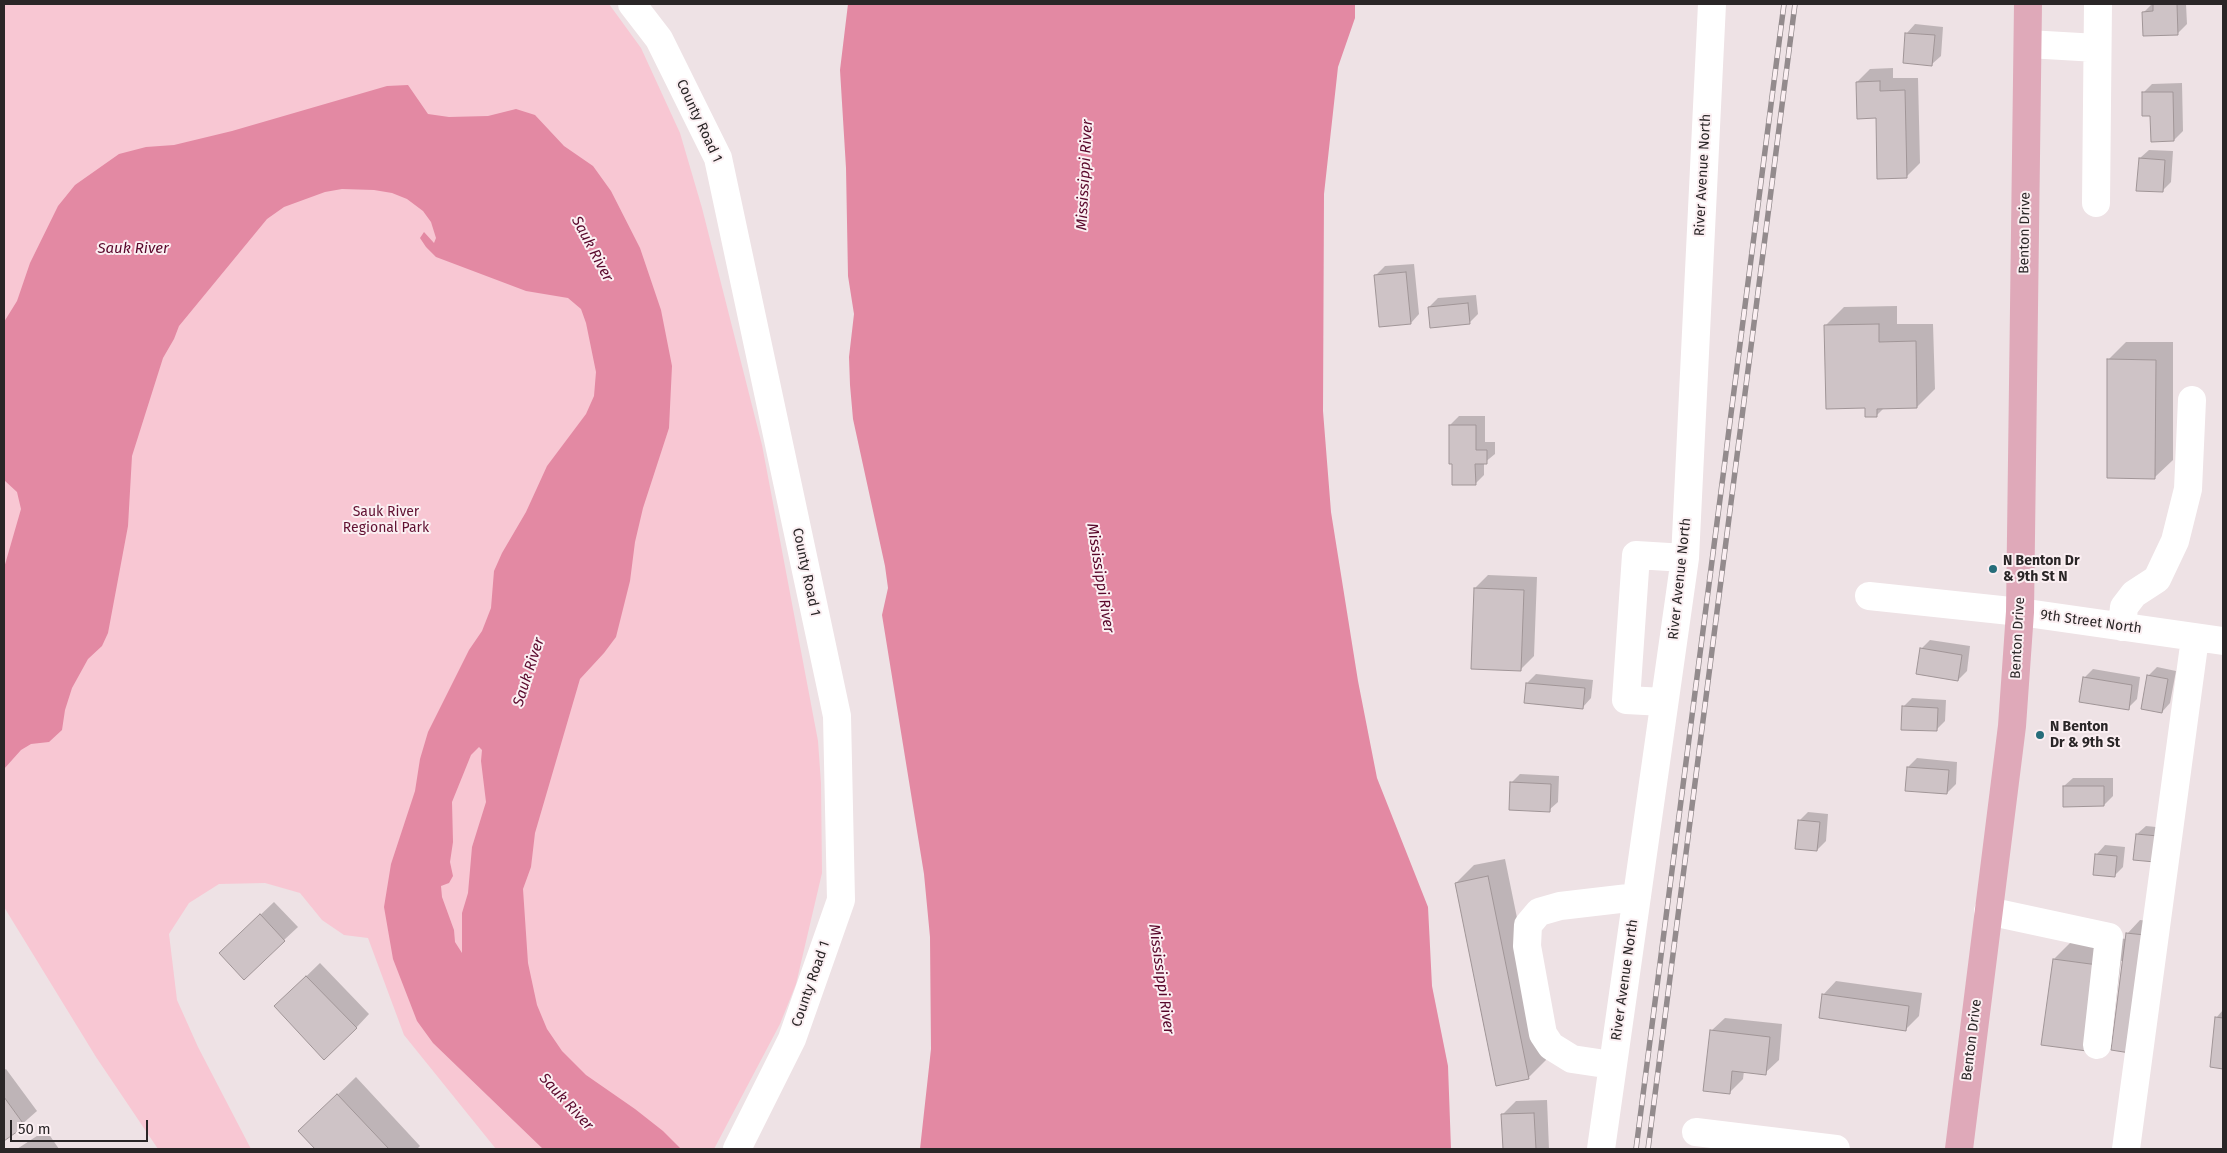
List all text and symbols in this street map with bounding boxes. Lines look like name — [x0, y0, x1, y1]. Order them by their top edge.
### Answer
street label: County Road 1 — [672, 77, 726, 165]
street label: River Avenue North — [1691, 113, 1715, 237]
water label: Mississippi River — [1073, 119, 1097, 231]
street label: Benton Drive — [2016, 192, 2034, 274]
water label: Sauk River — [567, 213, 617, 285]
water label: Sauk River — [97, 240, 169, 258]
park label: Sauk River Regional Park — [343, 504, 429, 536]
street label: River Avenue North — [1665, 517, 1695, 641]
water label: Mississippi River — [1082, 522, 1118, 634]
street label: County Road 1 — [788, 526, 824, 618]
place label: N Benton Dr & 9th St N — [2003, 553, 2079, 586]
marker: N Benton Dr & 9th St N — [1987, 563, 1999, 575]
street label: Benton Drive — [2007, 597, 2029, 679]
street label: 9th Street North — [2039, 607, 2143, 637]
water label: Sauk River — [509, 635, 549, 709]
place label: N Benton Dr & 9th St — [2050, 719, 2120, 752]
marker: N Benton Dr & 9th St — [2034, 729, 2046, 741]
street label: River Avenue North — [1608, 918, 1642, 1042]
water label: Mississippi River — [1144, 923, 1178, 1035]
street label: County Road 1 — [788, 939, 834, 1029]
street label: Benton Drive — [1959, 998, 1985, 1082]
water label: Sauk River — [535, 1070, 597, 1134]
scale bar — [12, 1110, 150, 1142]
text: 50 m — [18, 1120, 51, 1138]

